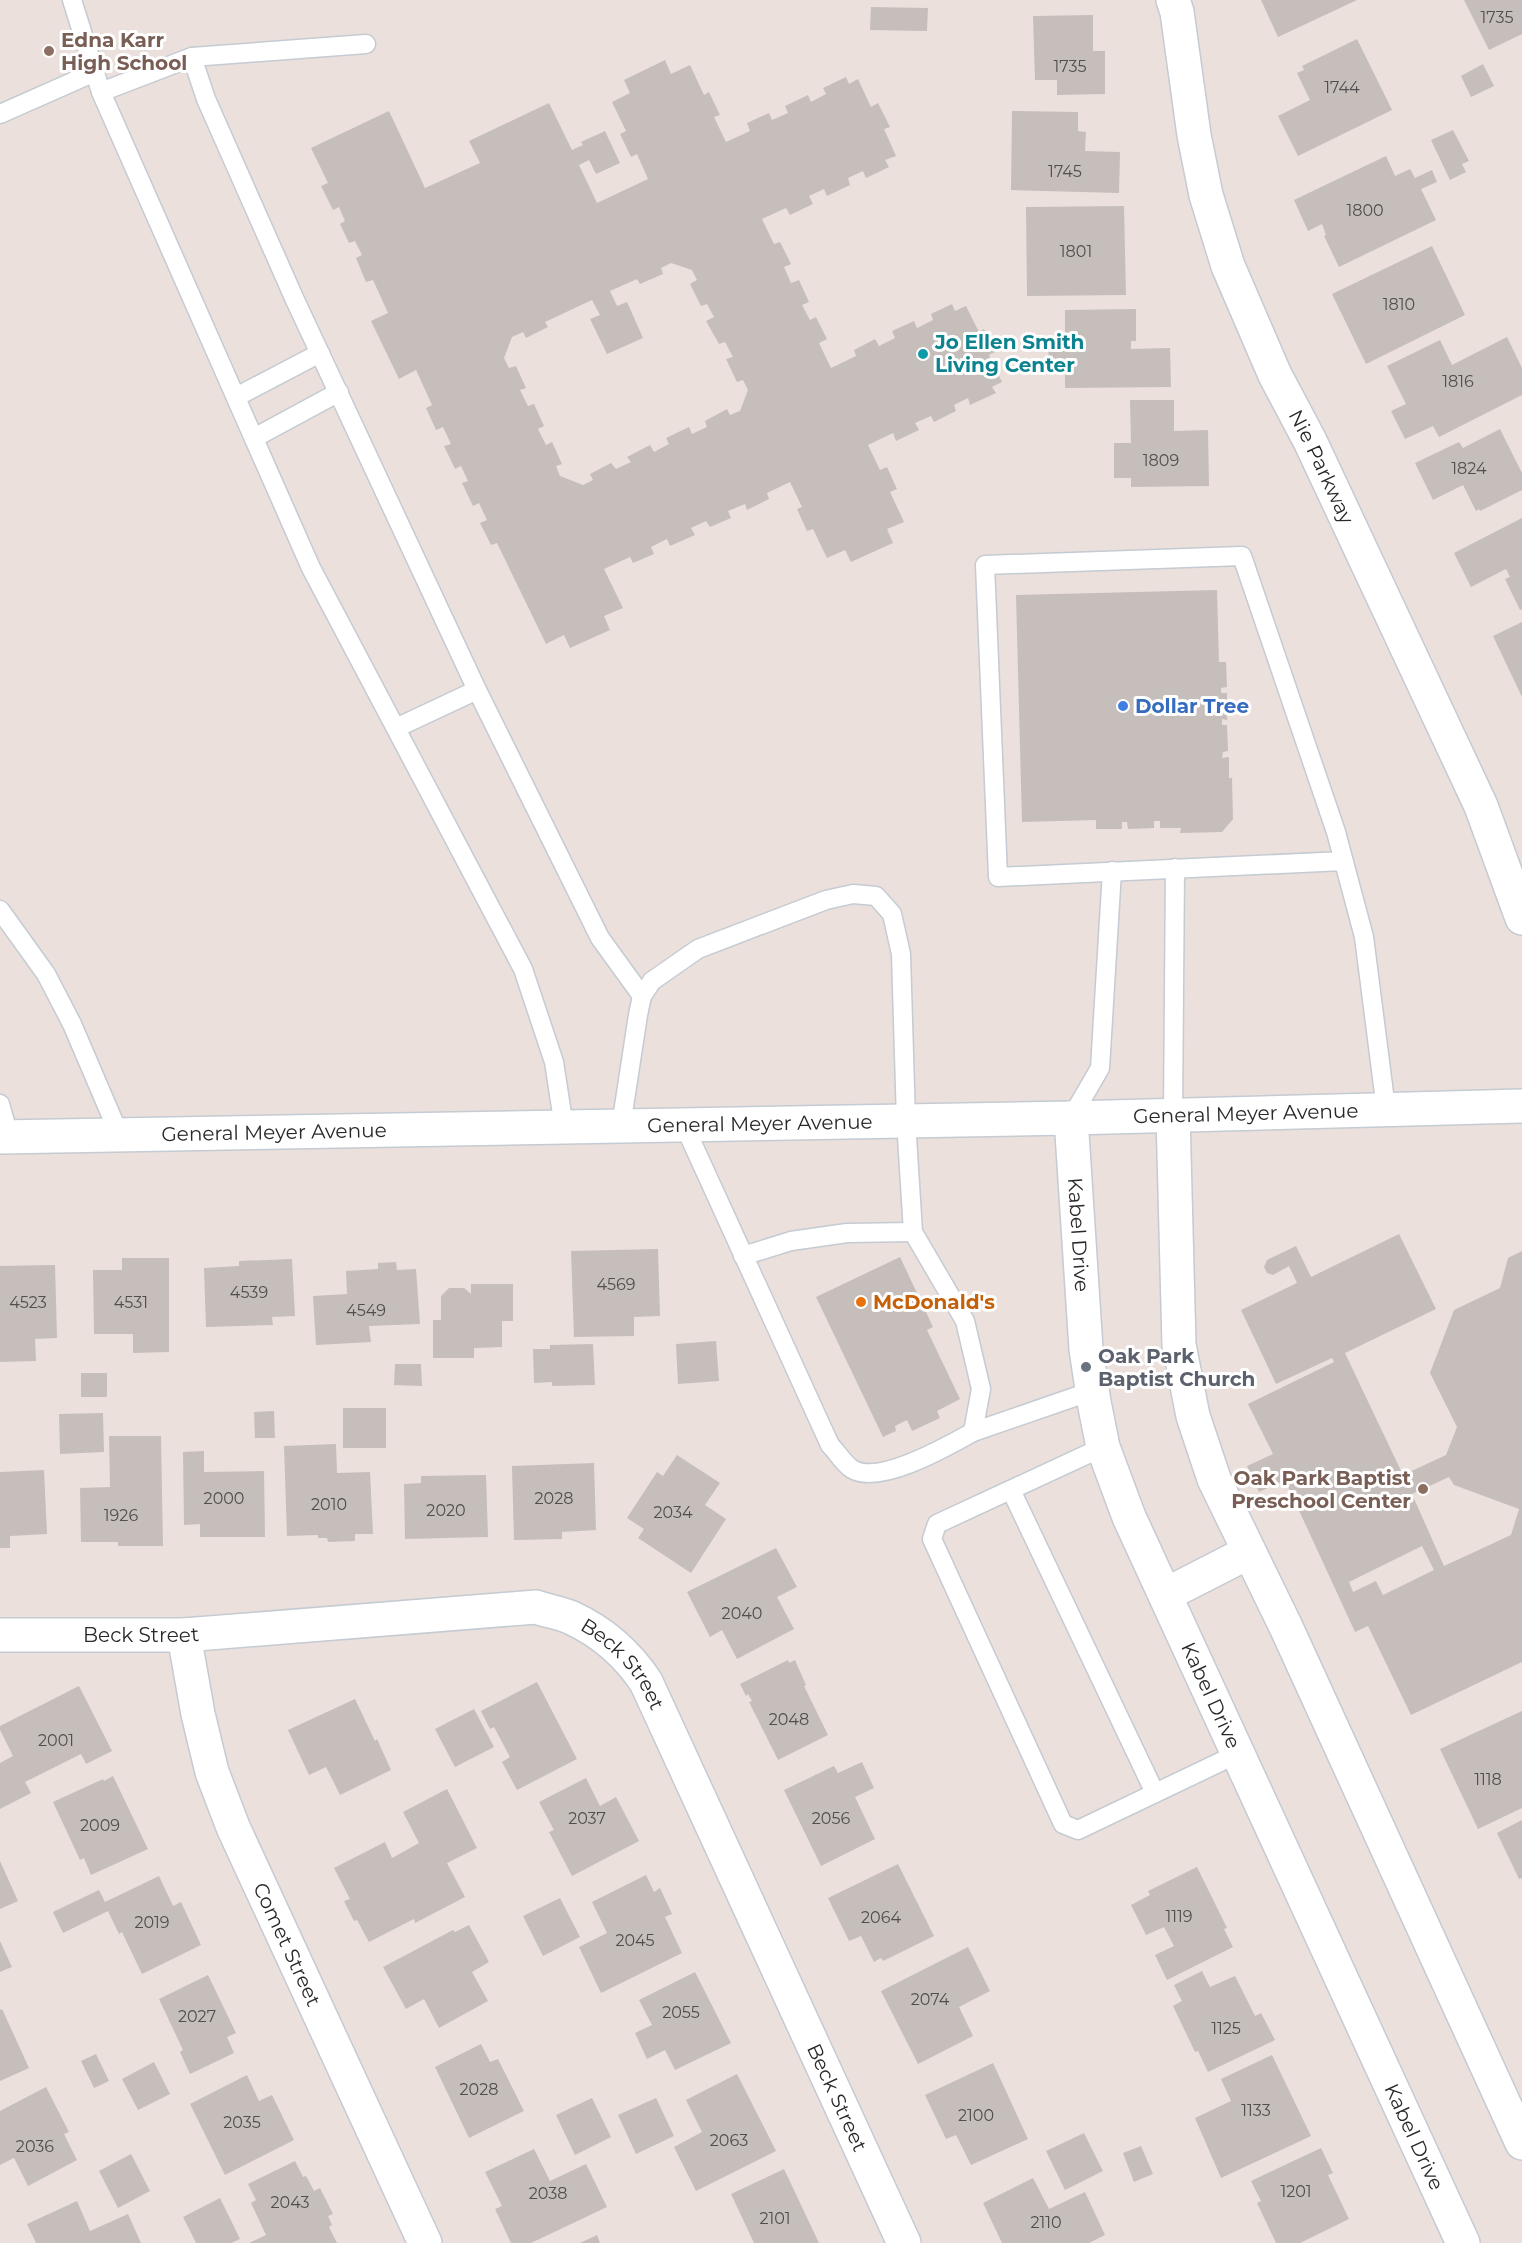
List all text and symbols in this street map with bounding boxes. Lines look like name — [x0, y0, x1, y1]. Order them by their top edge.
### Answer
house number: 1735 — [1481, 8, 1513, 27]
place label: Edna Karr High School — [61, 28, 187, 75]
marker: Edna Karr High School — [42, 44, 56, 58]
house number: 1735 — [1054, 57, 1086, 76]
house number: 1744 — [1324, 78, 1360, 97]
house number: 1745 — [1048, 162, 1082, 181]
house number: 1800 — [1346, 201, 1384, 220]
house number: 1801 — [1060, 242, 1092, 261]
house number: 1810 — [1383, 295, 1415, 314]
place label: Jo Ellen Smith Living Center — [934, 330, 1084, 377]
marker: Jo Ellen Smith Living Center — [916, 347, 930, 361]
house number: 1816 — [1442, 372, 1474, 391]
street label: Nie Parkway — [1284, 406, 1359, 528]
house number: 1809 — [1143, 451, 1179, 470]
house number: 1824 — [1451, 459, 1487, 478]
place label: Dollar Tree — [1135, 694, 1249, 718]
marker: Dollar Tree — [1116, 699, 1130, 713]
street label: General Meyer Avenue — [1133, 1098, 1359, 1128]
street label: General Meyer Avenue — [647, 1110, 873, 1138]
street label: General Meyer Avenue — [161, 1118, 387, 1146]
street label: Kabel Drive — [1063, 1177, 1094, 1293]
house number: 4569 — [596, 1275, 636, 1294]
house number: 4539 — [230, 1283, 268, 1302]
place label: McDonald's — [873, 1290, 995, 1314]
house number: 4523 — [9, 1293, 47, 1312]
house number: 4531 — [114, 1293, 148, 1312]
marker: McDonald's — [854, 1295, 868, 1309]
house number: 4549 — [346, 1301, 386, 1320]
place label: Oak Park Baptist Church — [1098, 1344, 1255, 1391]
marker: Oak Park Baptist Church — [1079, 1360, 1093, 1374]
place label: Oak Park Baptist Preschool Center — [1231, 1466, 1411, 1513]
marker: Oak Park Baptist Preschool Center — [1416, 1482, 1430, 1496]
house number: 2000 — [204, 1489, 244, 1508]
house number: 2028 — [535, 1489, 573, 1508]
house number: 2010 — [311, 1495, 347, 1514]
house number: 2020 — [426, 1501, 466, 1520]
house number: 2034 — [653, 1503, 693, 1522]
house number: 1926 — [104, 1506, 138, 1525]
house number: 2040 — [722, 1604, 762, 1623]
street label: Beck Street — [577, 1613, 669, 1714]
street label: Beck Street — [83, 1622, 200, 1647]
street label: Kabel Drive — [1176, 1638, 1246, 1752]
house number: 2048 — [769, 1710, 809, 1729]
house number: 2001 — [38, 1731, 74, 1750]
house number: 1118 — [1474, 1770, 1502, 1789]
house number: 2037 — [568, 1809, 606, 1828]
house number: 2056 — [812, 1809, 850, 1828]
house number: 2009 — [80, 1816, 120, 1835]
street label: Comet Street — [248, 1879, 326, 2010]
house number: 1119 — [1165, 1907, 1193, 1926]
house number: 2064 — [861, 1908, 901, 1927]
house number: 2019 — [134, 1913, 170, 1932]
house number: 2045 — [615, 1931, 655, 1950]
house number: 2074 — [911, 1990, 950, 2009]
house number: 2055 — [662, 2003, 700, 2022]
house number: 2027 — [178, 2007, 216, 2026]
house number: 1125 — [1211, 2019, 1241, 2038]
street label: Beck Street — [802, 2040, 872, 2155]
house number: 2028 — [460, 2080, 498, 2099]
street label: Kabel Drive — [1379, 2080, 1449, 2194]
house number: 1133 — [1241, 2101, 1271, 2120]
house number: 2100 — [958, 2106, 994, 2125]
house number: 2035 — [223, 2113, 261, 2132]
house number: 2063 — [710, 2131, 748, 2150]
house number: 2036 — [16, 2137, 54, 2156]
house number: 1201 — [1280, 2182, 1312, 2201]
house number: 2038 — [529, 2184, 567, 2203]
house number: 2043 — [270, 2193, 310, 2212]
house number: 2101 — [759, 2209, 791, 2228]
house number: 2110 — [1030, 2213, 1062, 2232]

